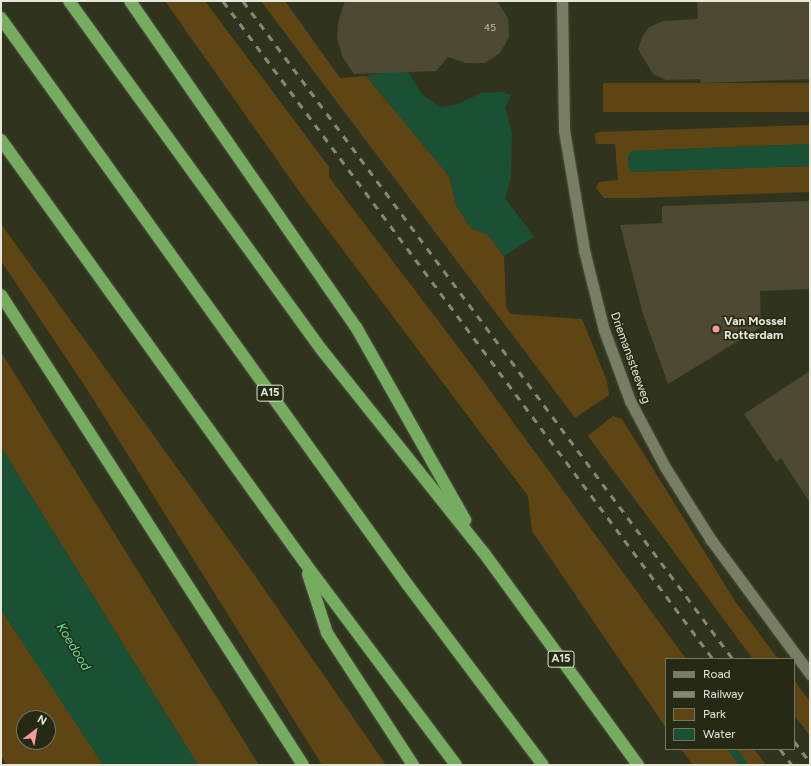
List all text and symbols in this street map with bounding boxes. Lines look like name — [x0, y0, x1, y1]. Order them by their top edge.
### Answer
house number: 45 — [484, 22, 496, 34]
street label: Driemanssteeweg — [607, 310, 653, 406]
place label: Van Mossel Rotterdam — [724, 315, 786, 343]
marker: Van Mossel Rotterdam — [711, 324, 721, 334]
road number: A15 — [256, 384, 284, 402]
water label: Koedood — [53, 620, 93, 674]
road number: A15 — [547, 650, 575, 668]
legend — [665, 658, 795, 750]
text: Road — [703, 667, 731, 681]
text: Railway — [703, 687, 744, 701]
text: Park — [703, 707, 726, 721]
north arrow — [16, 710, 56, 750]
text: N — [35, 712, 49, 728]
text: Water — [703, 727, 735, 741]

